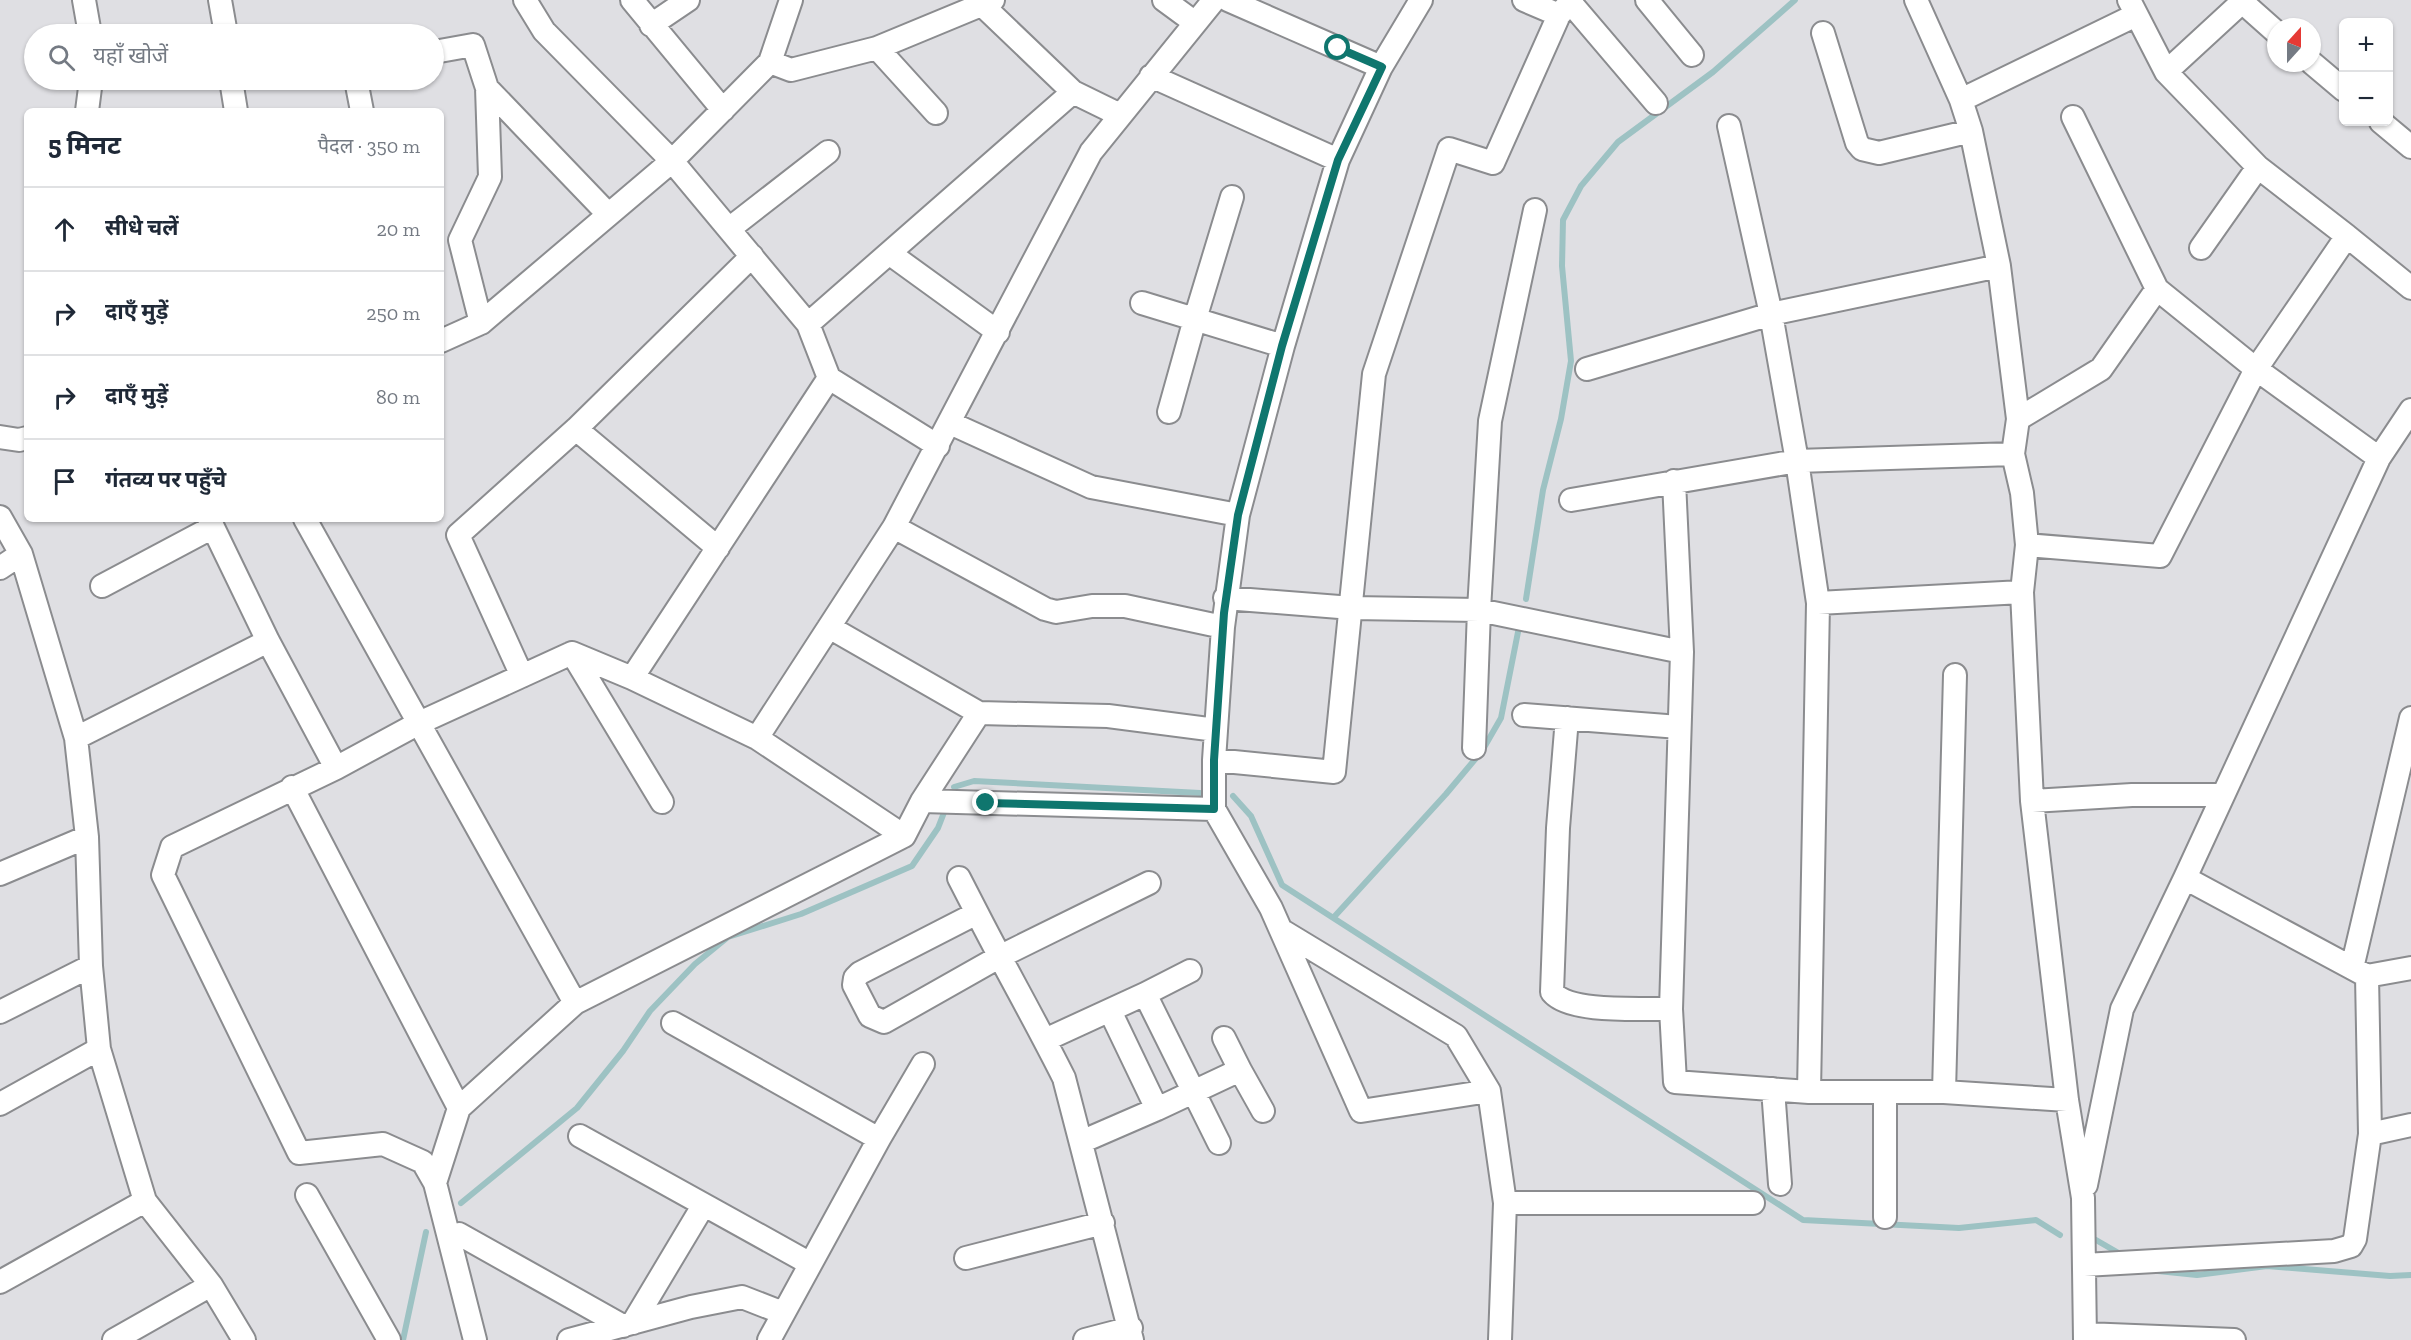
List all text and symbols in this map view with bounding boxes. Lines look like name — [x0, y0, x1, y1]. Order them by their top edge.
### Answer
north arrow — [2267, 18, 2321, 72]
map controls — [2339, 18, 2393, 126]
button: + — [2339, 18, 2393, 72]
search box — [24, 24, 444, 90]
route start — [1324, 34, 1350, 60]
icon: search — [45, 41, 78, 74]
text: यहाँ खोजें — [93, 42, 168, 69]
button: − — [2339, 72, 2393, 126]
text: 5 मिनट — [48, 129, 121, 161]
text: पैदल · 350 m — [318, 134, 420, 158]
icon: ahead — [48, 213, 81, 246]
text: सीधे चलें — [105, 214, 178, 241]
text: 20 m — [376, 217, 420, 241]
icon: right — [48, 297, 81, 330]
text: दाएँ मुड़ें — [105, 298, 168, 325]
text: 250 m — [366, 301, 420, 325]
icon: right — [48, 381, 81, 414]
text: दाएँ मुड़ें — [105, 382, 168, 409]
text: 80 m — [376, 385, 420, 409]
icon: arrive — [48, 465, 81, 498]
text: गंतव्य पर पहुँचे — [105, 466, 226, 493]
route end — [972, 789, 998, 815]

